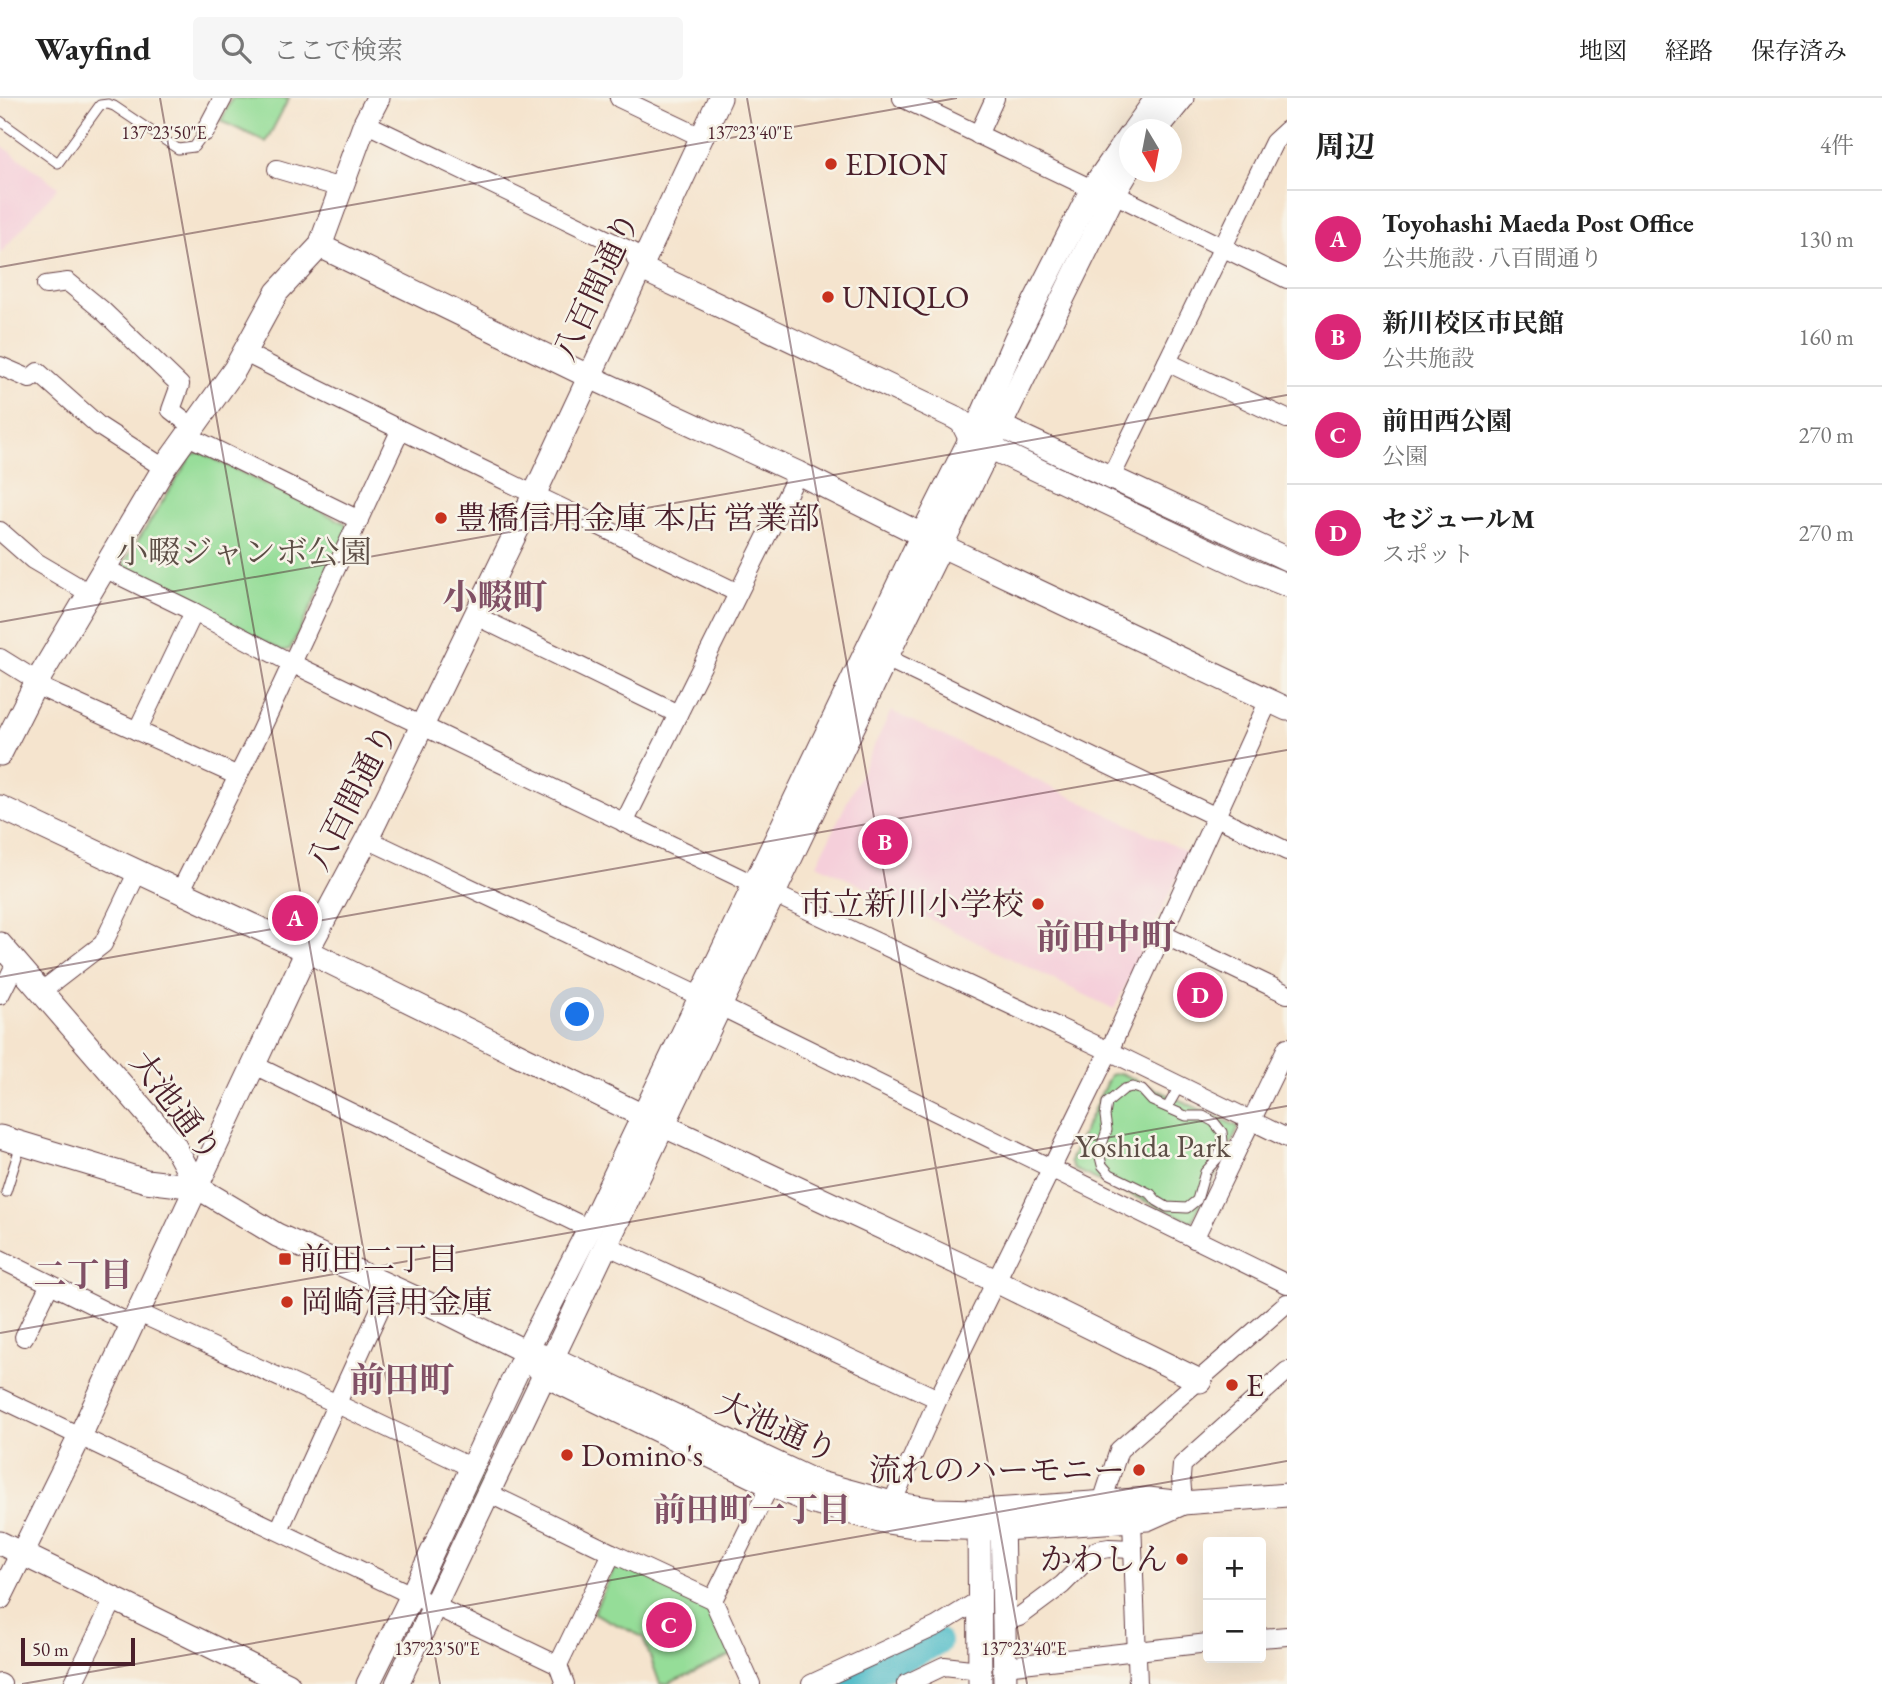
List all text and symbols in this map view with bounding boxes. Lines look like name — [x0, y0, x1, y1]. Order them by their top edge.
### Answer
search box — [193, 17, 683, 80]
text: Wayfind — [35, 27, 151, 70]
icon: search — [217, 29, 255, 67]
text: ここで検索 — [273, 33, 403, 67]
text: 地図 — [1579, 35, 1627, 66]
text: 経路 — [1665, 35, 1713, 66]
text: 保存済み — [1751, 35, 1847, 66]
north arrow — [1119, 119, 1182, 182]
text: 137°23'50"E — [121, 121, 207, 144]
text: 137°23'40"E — [707, 121, 793, 144]
text: 周辺 — [1315, 127, 1375, 166]
text: 4件 — [1820, 130, 1854, 160]
place label: EDION — [845, 143, 948, 185]
marker: EDION — [823, 156, 839, 172]
street label: 八百間通り — [543, 205, 649, 367]
text: Toyohashi Maeda Post Office — [1382, 206, 1694, 240]
text: A — [1330, 224, 1346, 254]
text: 130 m — [1798, 224, 1854, 254]
text: 公共施設 · 八百間通り — [1382, 243, 1603, 273]
place label: UNIQLO — [842, 276, 969, 318]
marker: UNIQLO — [820, 289, 836, 305]
text: 新川校区市民館 — [1382, 306, 1564, 340]
text: B — [1331, 322, 1345, 352]
text: 160 m — [1798, 322, 1854, 352]
text: 公共施設 — [1382, 343, 1474, 373]
text: 前田西公園 — [1382, 404, 1512, 438]
text: C — [1330, 420, 1346, 450]
text: 270 m — [1798, 420, 1854, 450]
text: 公園 — [1382, 441, 1428, 471]
place label: 豊橋信用金庫 本店 営業部 — [455, 497, 820, 539]
text: セジュールM — [1382, 502, 1535, 536]
marker: 豊橋信用金庫 本店 営業部 — [433, 510, 449, 526]
text: D — [1329, 518, 1347, 548]
text: 270 m — [1798, 518, 1854, 548]
park label: 小畷ジャンボ公園 — [116, 531, 372, 573]
text: スポット — [1382, 539, 1474, 569]
district label: 小畷町 — [442, 574, 548, 619]
street label: 八百間通り — [297, 716, 407, 878]
pin: B — [862, 816, 908, 868]
place label: 市立新川小学校 — [800, 883, 1024, 925]
pin: A — [272, 892, 318, 944]
marker: 市立新川小学校 — [1030, 896, 1046, 912]
district label: 前田中町 — [1036, 914, 1176, 959]
pin: D — [1177, 969, 1223, 1021]
your location — [560, 997, 594, 1031]
street label: 大池通り — [121, 1042, 231, 1170]
park label: Yoshida Park — [1075, 1125, 1232, 1167]
place label: 前田二丁目 — [299, 1238, 459, 1280]
marker: 前田二丁目 — [277, 1251, 293, 1267]
district label: 二丁目 — [34, 1253, 133, 1296]
place label: 岡崎信用金庫 — [301, 1281, 493, 1323]
marker: 岡崎信用金庫 — [279, 1294, 295, 1310]
district label: 前田町 — [349, 1357, 455, 1402]
place label: E — [1246, 1364, 1264, 1406]
marker: E — [1224, 1377, 1240, 1393]
street label: 大池通り — [710, 1382, 844, 1472]
place label: Domino's — [581, 1434, 703, 1476]
marker: Domino's — [559, 1447, 575, 1463]
place label: 流れのハーモニー — [869, 1449, 1125, 1491]
marker: 流れのハーモニー — [1131, 1462, 1147, 1478]
district label: 前田町一丁目 — [653, 1488, 851, 1531]
map controls — [1203, 1537, 1266, 1663]
button: + — [1203, 1537, 1266, 1600]
place label: かわしん — [1040, 1538, 1168, 1580]
marker: かわしん — [1174, 1551, 1190, 1567]
pin: C — [646, 1599, 692, 1651]
button: − — [1203, 1600, 1266, 1663]
scale bar — [21, 1635, 135, 1667]
text: 50 m — [32, 1637, 69, 1662]
text: 137°23'50"E — [394, 1637, 480, 1660]
text: 137°23'40"E — [981, 1637, 1067, 1660]

